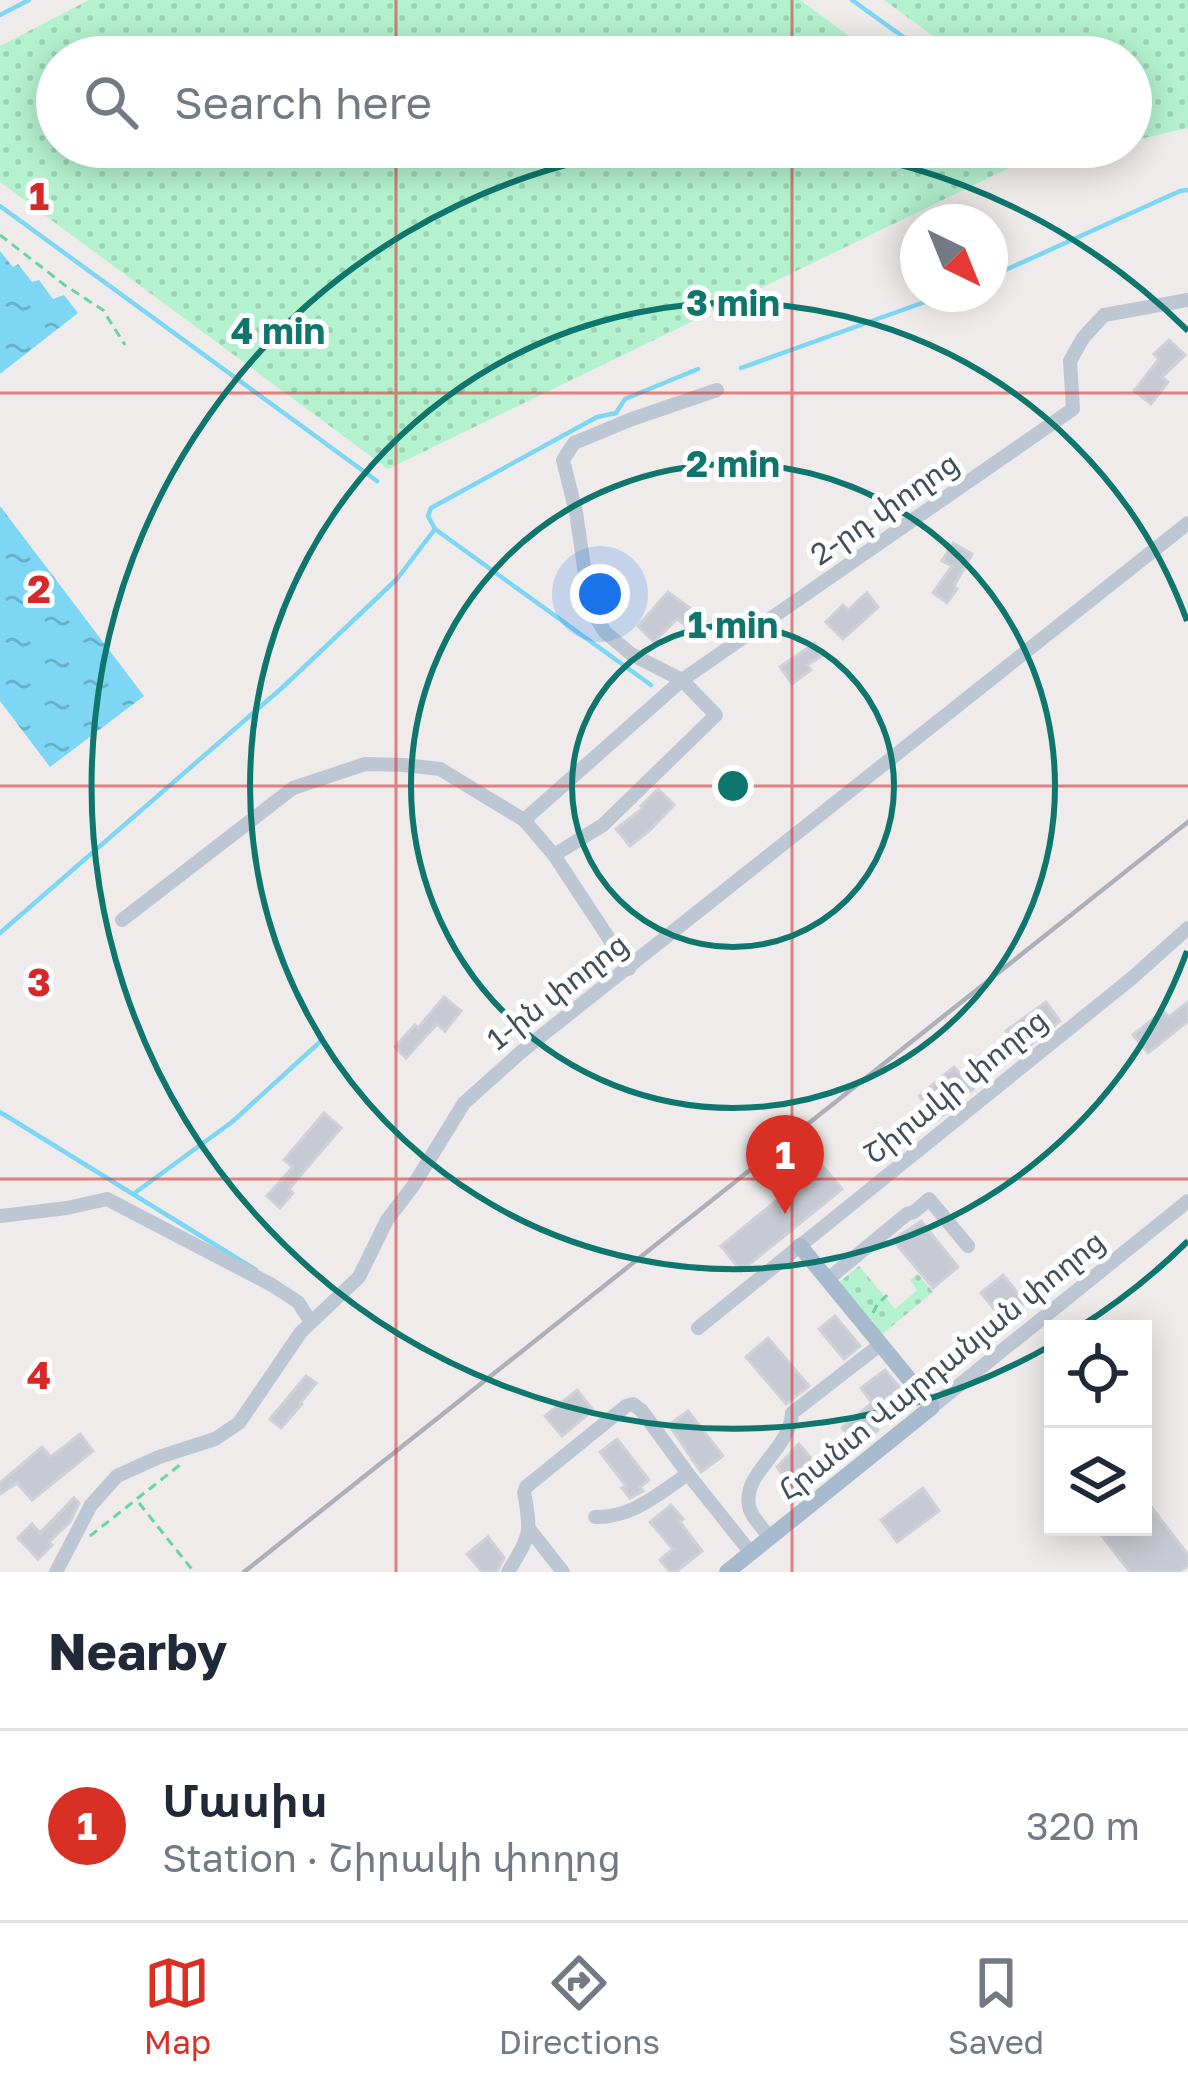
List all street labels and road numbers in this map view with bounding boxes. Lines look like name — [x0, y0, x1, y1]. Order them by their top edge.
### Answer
street label: 2-րդ փողոց — [803, 444, 965, 572]
street label: 1-ին փողոց — [480, 925, 634, 1057]
street label: Շիրակի փողոց — [856, 1001, 1054, 1171]
street label: Հրանտ Վարդանյան փողոց — [771, 1222, 1111, 1508]

